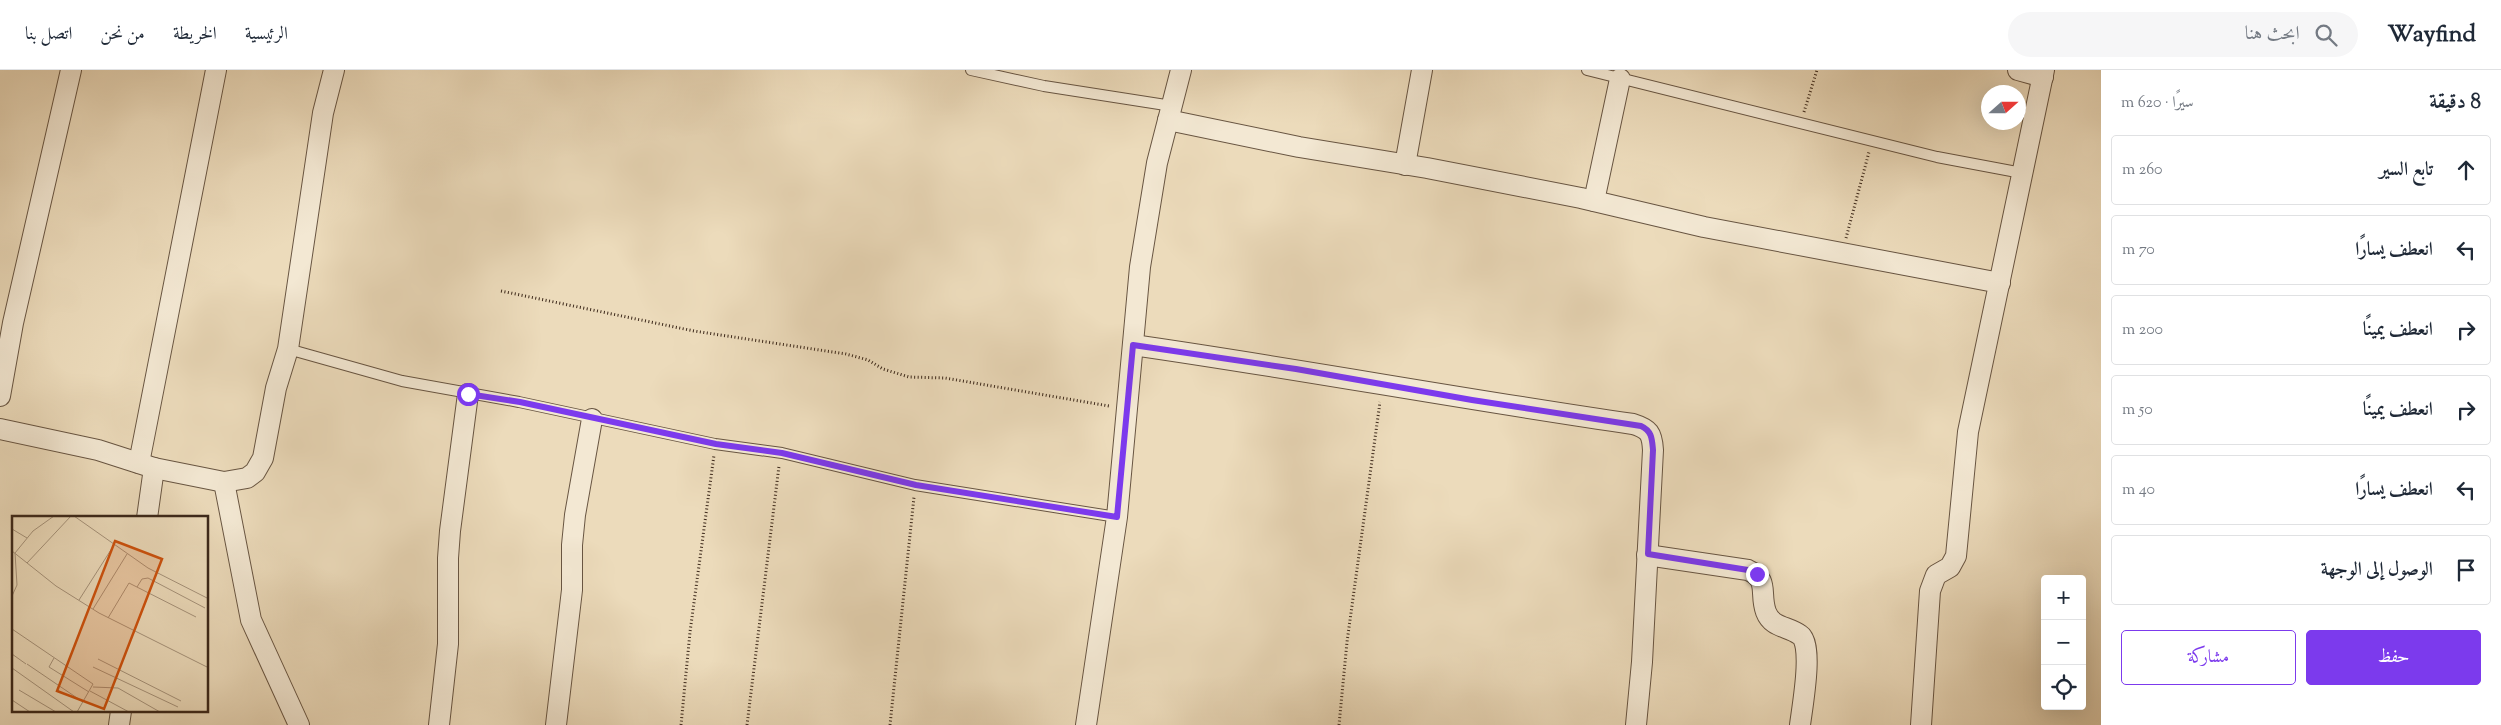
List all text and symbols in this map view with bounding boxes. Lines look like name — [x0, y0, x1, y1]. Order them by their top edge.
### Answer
search box — [2008, 12, 2358, 57]
text: Wayfind — [2388, 18, 2476, 52]
text: ابحث هنا — [2245, 21, 2300, 48]
icon: search — [2312, 21, 2340, 49]
text: اتصل بنا — [25, 22, 72, 48]
text: من نحن — [100, 22, 145, 48]
text: الخريطة — [173, 22, 217, 48]
text: الرئيسية — [245, 22, 288, 48]
north arrow — [1981, 85, 2026, 130]
text: 8 دقيقة — [2429, 88, 2481, 118]
text: سيرًا · 620 m — [2121, 92, 2194, 115]
icon: ahead — [2452, 156, 2480, 184]
text: تابع السير — [2379, 157, 2433, 184]
text: 260 m — [2122, 159, 2163, 182]
icon: left — [2452, 236, 2480, 264]
text: انعطف يسارًا — [2355, 237, 2433, 264]
text: 70 m — [2122, 239, 2155, 262]
icon: right — [2452, 316, 2480, 344]
text: انعطف يمينًا — [2363, 317, 2433, 344]
text: 200 m — [2122, 319, 2163, 342]
route start — [457, 383, 480, 406]
icon: right — [2452, 396, 2480, 424]
text: انعطف يمينًا — [2363, 397, 2433, 424]
text: 50 m — [2122, 399, 2153, 422]
icon: left — [2452, 476, 2480, 504]
text: انعطف يسارًا — [2355, 477, 2433, 504]
text: 40 m — [2122, 479, 2155, 502]
inset map — [12, 516, 209, 712]
icon: arrive — [2452, 556, 2480, 584]
text: الوصول إلى الوجهة — [2321, 557, 2433, 584]
route end — [1746, 563, 1769, 586]
map controls — [2041, 575, 2086, 710]
button: + — [2041, 575, 2086, 620]
button: − — [2041, 620, 2086, 665]
button: مشاركة — [2121, 630, 2296, 685]
button: حفظ — [2306, 630, 2481, 685]
button: locate — [2041, 665, 2086, 710]

